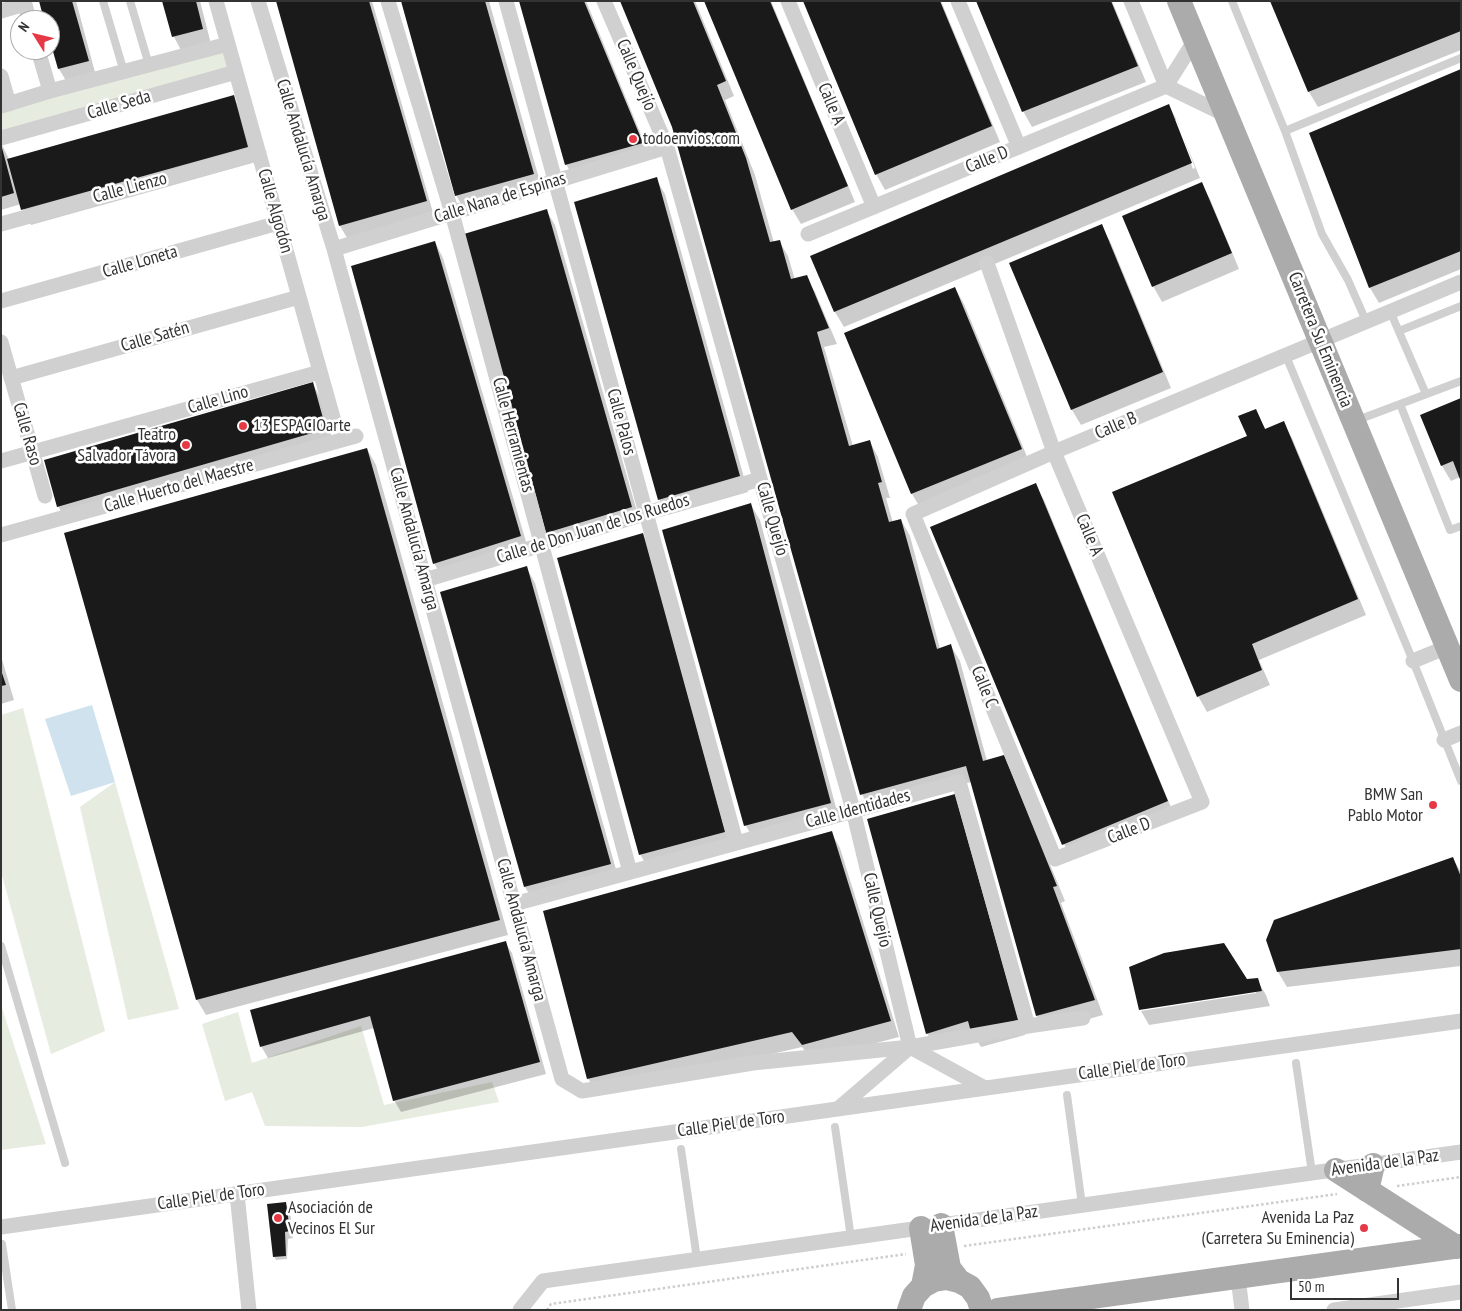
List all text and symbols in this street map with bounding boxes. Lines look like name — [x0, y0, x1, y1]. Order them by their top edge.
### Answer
north arrow — [10, 10, 60, 60]
text: N — [14, 18, 33, 35]
street label: Calle Quejío — [611, 36, 661, 114]
street label: Calle Andalucía Amarga — [271, 77, 335, 223]
street label: Calle A — [813, 80, 849, 128]
street label: Calle Seda — [85, 86, 153, 124]
place label: todoenvios.com — [643, 128, 740, 150]
marker: todoenvios.com — [627, 133, 639, 145]
street label: Calle D — [962, 142, 1012, 178]
street label: Calle Algodón — [253, 166, 297, 256]
street label: Calle Lienzo — [91, 168, 169, 208]
street label: Calle Nana de Espinas — [432, 168, 568, 228]
street label: Calle Loneta — [100, 241, 180, 283]
street label: Carretera Su Eminencia — [1283, 269, 1357, 411]
street label: Calle Satén — [118, 317, 192, 357]
street label: Calle Herramientas — [487, 375, 539, 495]
street label: Calle Lino — [185, 381, 251, 419]
street label: Calle Palos — [602, 386, 640, 458]
street label: Calle Raso — [8, 400, 46, 468]
street label: Calle B — [1092, 408, 1140, 444]
place label: 13 ESPACIOarte — [253, 415, 351, 437]
marker: 13 ESPACIOarte — [237, 420, 249, 432]
place label: Teatro Salvador Távora — [77, 424, 176, 466]
marker: Teatro Salvador Távora — [180, 439, 192, 451]
street label: Calle Huerto del Maestre — [102, 454, 256, 518]
street label: Calle Andalucía Amarga — [385, 465, 443, 613]
street label: Calle Quejío — [751, 480, 793, 558]
street label: Calle de Don Juan de los Ruedos — [494, 489, 692, 569]
street label: Calle A — [1071, 511, 1107, 559]
street label: Calle C — [966, 663, 1002, 711]
place label: BMW San Pablo Motor — [1348, 784, 1423, 826]
street label: Calle Identidades — [803, 785, 913, 833]
marker: BMW San Pablo Motor — [1427, 799, 1439, 811]
street label: Calle D — [1104, 813, 1154, 849]
street label: Calle Andalucía Amarga — [492, 856, 550, 1004]
street label: Calle Quejío — [858, 871, 896, 949]
street label: Calle Piel de Toro — [1077, 1049, 1187, 1085]
street label: Calle Piel de Toro — [676, 1106, 786, 1142]
street label: Avenida de la Paz — [1330, 1145, 1440, 1181]
street label: Calle Piel de Toro — [156, 1179, 266, 1215]
place label: Asociación de Vecinos El Sur — [288, 1197, 375, 1240]
street label: Avenida de la Paz — [929, 1201, 1039, 1237]
place label: Avenida La Paz (Carretera Su Eminencia) — [1201, 1207, 1354, 1250]
marker: Asociación de Vecinos El Sur — [272, 1212, 284, 1224]
marker: Avenida La Paz (Carretera Su Eminencia) — [1358, 1222, 1370, 1234]
scale bar — [1292, 1268, 1401, 1300]
text: 50 m — [1298, 1277, 1324, 1296]

